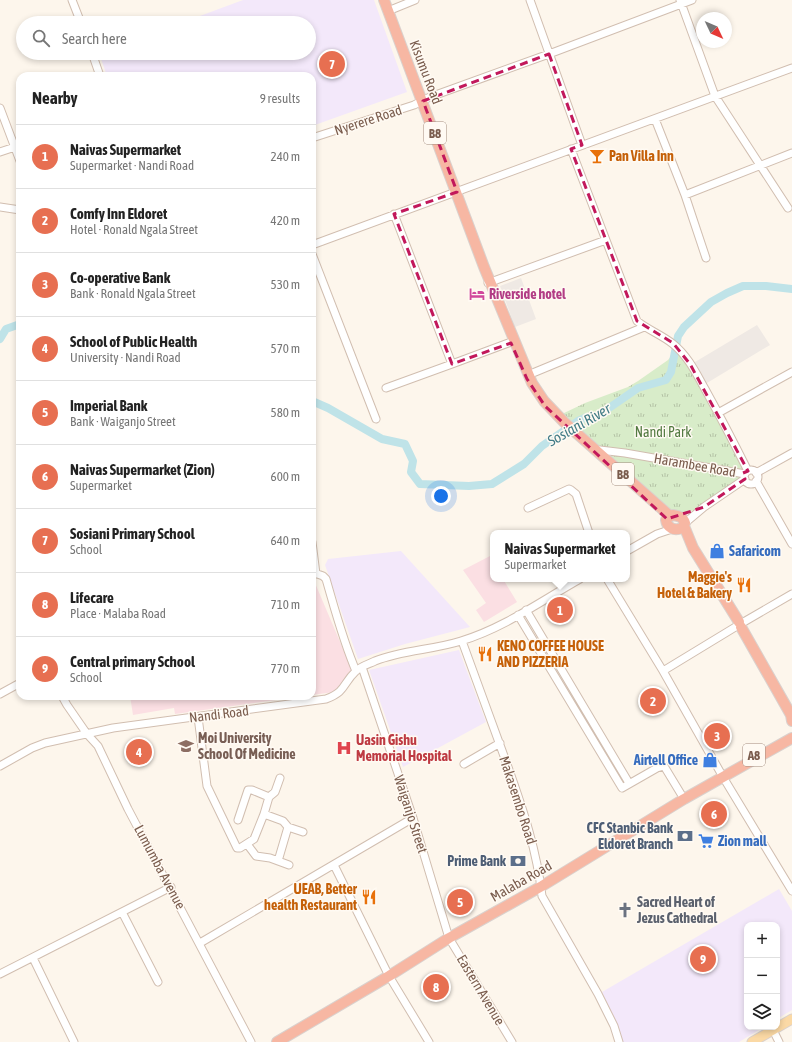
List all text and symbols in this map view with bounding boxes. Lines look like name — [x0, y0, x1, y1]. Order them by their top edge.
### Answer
north arrow — [696, 12, 732, 48]
search box — [16, 16, 316, 60]
icon: search — [30, 27, 52, 49]
text: Search here — [62, 30, 127, 47]
street label: Kisumu Road — [406, 38, 446, 106]
pin: 7 — [319, 49, 345, 79]
text: Nearby — [32, 88, 78, 108]
text: 9 results — [260, 91, 300, 106]
street label: Nyerere Road — [332, 102, 404, 138]
road number: B8 — [424, 122, 446, 144]
text: Naivas Supermarket — [70, 141, 181, 158]
bar icon: Pan Villa Inn — [588, 147, 606, 165]
place label: Pan Villa Inn — [609, 148, 674, 164]
text: 1 — [42, 149, 48, 164]
text: 240 m — [271, 149, 300, 164]
text: Supermarket · Nandi Road — [70, 158, 194, 173]
text: Comfy Inn Eldoret — [70, 205, 167, 222]
text: 2 — [42, 213, 48, 228]
text: 420 m — [271, 213, 300, 228]
text: Hotel · Ronald Ngala Street — [70, 222, 198, 237]
text: Co-operative Bank — [70, 269, 170, 286]
text: 3 — [42, 277, 48, 292]
text: 530 m — [271, 277, 300, 292]
hotel icon: Riverside hotel — [468, 285, 486, 303]
text: Bank · Ronald Ngala Street — [70, 286, 196, 301]
place label: Riverside hotel — [489, 286, 566, 302]
text: School of Public Health — [70, 333, 197, 350]
text: 4 — [42, 341, 48, 356]
text: 570 m — [271, 341, 300, 356]
text: University · Nandi Road — [70, 350, 181, 365]
text: Imperial Bank — [70, 397, 147, 414]
water label: Sosiani River — [543, 399, 614, 450]
text: 5 — [42, 405, 48, 420]
text: 580 m — [271, 405, 300, 420]
text: Bank · Waiganjo Street — [70, 414, 176, 429]
park label: Nandi Park — [635, 424, 691, 440]
street label: Harambee Road — [653, 450, 737, 480]
text: Naivas Supermarket (Zion) — [70, 461, 215, 478]
road number: B8 — [612, 463, 634, 485]
text: 6 — [42, 469, 48, 484]
text: 600 m — [271, 469, 300, 484]
text: Supermarket — [70, 478, 132, 493]
your location — [431, 486, 451, 506]
text: Sosiani Primary School — [70, 525, 195, 542]
popup — [490, 530, 630, 582]
text: 7 — [42, 533, 48, 548]
text: 640 m — [271, 533, 300, 548]
text: Naivas Supermarket — [504, 540, 616, 557]
text: School — [70, 542, 102, 557]
shop icon: Safaricom — [708, 542, 726, 560]
place label: Safaricom — [729, 543, 781, 559]
text: Supermarket — [504, 557, 566, 572]
place label: Maggie's Hotel & Bakery — [657, 569, 732, 601]
restaurant icon: Maggie's Hotel & Bakery — [735, 576, 753, 594]
text: Lifecare — [70, 589, 114, 606]
pin: 1 — [547, 595, 573, 625]
text: 8 — [42, 597, 48, 612]
text: 710 m — [271, 597, 300, 612]
text: Place · Malaba Road — [70, 606, 166, 621]
place label: KENO COFFEE HOUSE AND PIZZERIA — [496, 638, 604, 670]
restaurant icon: KENO COFFEE HOUSE AND PIZZERIA — [476, 645, 494, 663]
text: Central primary School — [70, 653, 195, 670]
text: 9 — [42, 661, 48, 676]
text: 770 m — [271, 661, 300, 676]
text: School — [70, 670, 102, 685]
pin: 2 — [640, 686, 666, 716]
street label: Nandi Road — [188, 702, 250, 726]
pin: 3 — [704, 721, 730, 751]
place label: Moi University School Of Medicine — [198, 730, 296, 762]
place label: Uasin Gishu Memorial Hospital — [356, 732, 452, 764]
pin: 4 — [126, 737, 152, 767]
school or university icon: Moi University School Of Medicine — [177, 737, 195, 755]
hospital icon: Uasin Gishu Memorial Hospital — [335, 739, 353, 757]
road number: A8 — [743, 744, 765, 766]
shop icon: Airtell Office — [701, 751, 719, 769]
place label: Airtell Office — [633, 752, 698, 768]
street label: Makasembo Road — [496, 754, 540, 846]
street label: Waiganjo Street — [391, 773, 431, 855]
pin: 6 — [701, 799, 727, 829]
place label: CFC Stanbic Bank Eldoret Branch — [587, 820, 674, 852]
street label: Lumumba Avenue — [131, 822, 189, 912]
bank icon: CFC Stanbic Bank Eldoret Branch — [676, 827, 694, 845]
supermarket icon: Zion mall — [697, 832, 715, 850]
place label: Zion mall — [718, 833, 767, 849]
bank icon: Prime Bank — [509, 852, 527, 870]
place label: Prime Bank — [447, 853, 507, 869]
street label: Malaba Road — [488, 857, 554, 905]
place label: UEAB, Better health Restaurant — [264, 881, 358, 913]
pin: 5 — [447, 887, 473, 917]
restaurant icon: UEAB, Better health Restaurant — [360, 888, 378, 906]
place label: Sacred Heart of Jezus Cathedral — [636, 894, 717, 926]
church icon: Sacred Heart of Jezus Cathedral — [616, 901, 634, 919]
map controls — [744, 922, 780, 1030]
button: + — [744, 922, 780, 958]
pin: 9 — [690, 944, 716, 974]
street label: Eastern Avenue — [454, 952, 508, 1028]
button: − — [744, 958, 780, 994]
pin: 8 — [423, 972, 449, 1002]
button: layers — [744, 994, 780, 1030]

